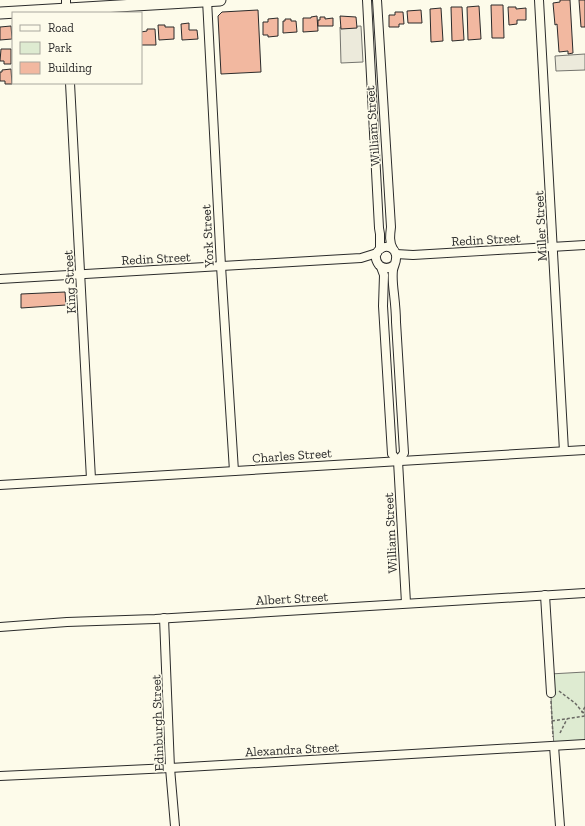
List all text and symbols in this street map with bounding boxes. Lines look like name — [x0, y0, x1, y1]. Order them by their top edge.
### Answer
legend — [12, 12, 142, 84]
text: Road — [48, 21, 74, 35]
text: Park — [48, 41, 73, 55]
text: Building — [48, 61, 92, 75]
street label: William Street — [362, 85, 383, 167]
street label: Miller Street — [531, 190, 550, 262]
street label: York Street — [198, 204, 217, 269]
street label: Redin Street — [451, 230, 521, 249]
street label: Redin Street — [121, 249, 191, 268]
street label: King Street — [60, 250, 79, 314]
street label: Charles Street — [252, 445, 333, 466]
street label: William Street — [381, 492, 400, 574]
street label: Albert Street — [255, 589, 329, 608]
street label: Edinburgh Street — [148, 674, 167, 772]
street label: Alexandra Street — [245, 740, 340, 759]

